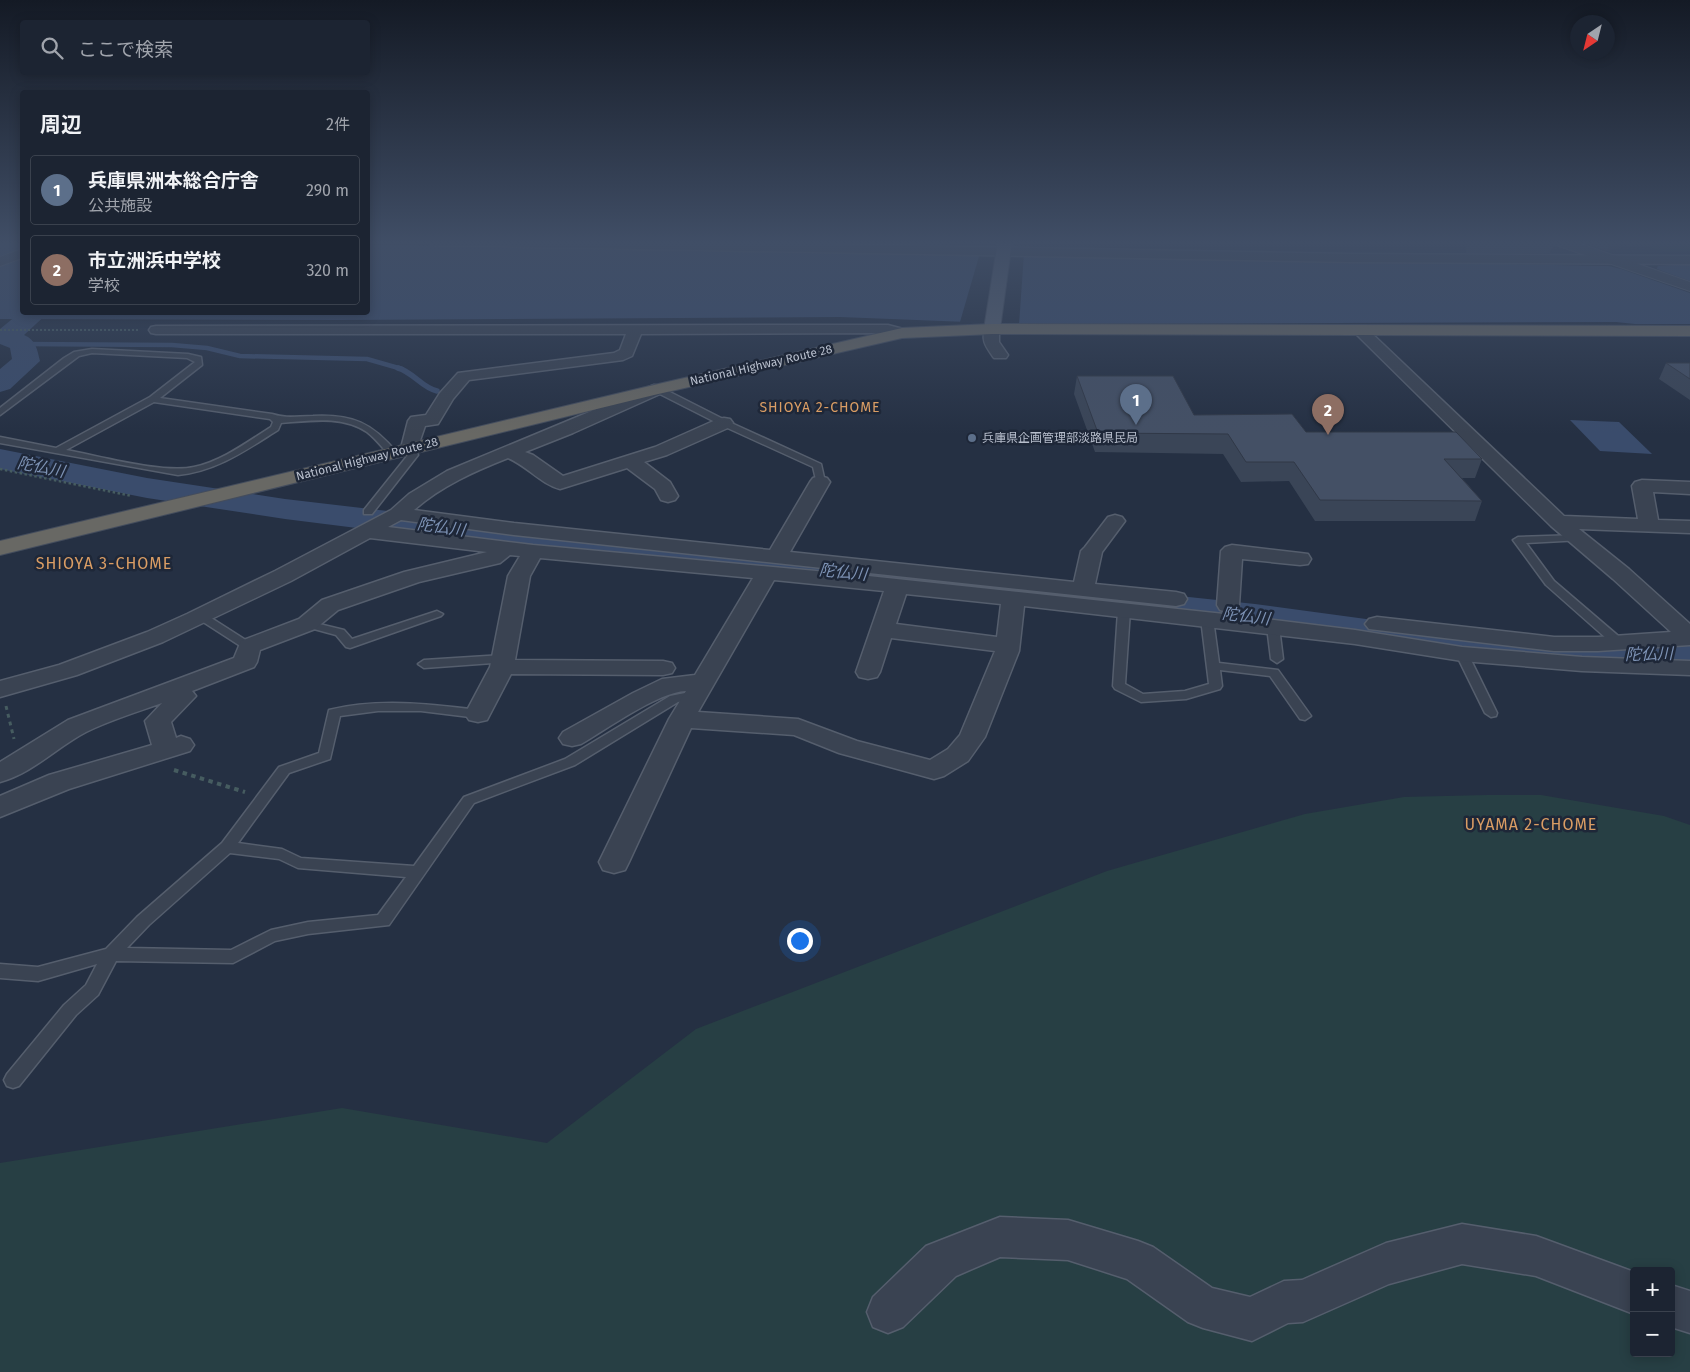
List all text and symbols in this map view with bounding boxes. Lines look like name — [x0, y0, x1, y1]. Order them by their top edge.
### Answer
north arrow — [1570, 15, 1615, 60]
search box — [20, 20, 370, 75]
icon: search — [38, 34, 66, 62]
text: ここで検索 — [78, 38, 173, 61]
text: 周辺 — [40, 112, 82, 138]
text: 2件 — [326, 115, 350, 134]
text: 兵庫県洲本総合庁舎 — [88, 169, 259, 192]
text: 1 — [53, 181, 61, 200]
text: 290 m — [306, 181, 349, 200]
text: 公共施設 — [88, 196, 152, 215]
text: 市立洲浜中学校 — [88, 249, 221, 272]
text: 2 — [53, 261, 61, 280]
text: 320 m — [306, 261, 349, 280]
text: 学校 — [88, 276, 120, 295]
street label: National Highway Route 28 — [688, 342, 834, 388]
pin: 1 — [1120, 384, 1152, 425]
pin: 2 — [1312, 394, 1344, 435]
district label: SHIOYA 2-CHOME — [759, 399, 881, 416]
place label: 兵庫県企画管理部淡路県民局 — [982, 431, 1138, 445]
marker: 兵庫県企画管理部淡路県民局 — [966, 432, 978, 444]
street label: National Highway Route 28 — [295, 434, 440, 483]
water label: 陀仏川 — [16, 453, 68, 481]
water label: 陀仏川 — [416, 514, 468, 540]
district label: SHIOYA 3-CHOME — [36, 554, 172, 573]
water label: 陀仏川 — [818, 560, 870, 584]
water label: 陀仏川 — [1221, 604, 1273, 629]
water label: 陀仏川 — [1625, 644, 1675, 664]
district label: UYAMA 2-CHOME — [1465, 815, 1597, 834]
your location — [787, 928, 813, 954]
map controls — [1630, 1267, 1675, 1357]
button: + — [1630, 1267, 1675, 1312]
button: − — [1630, 1312, 1675, 1357]

